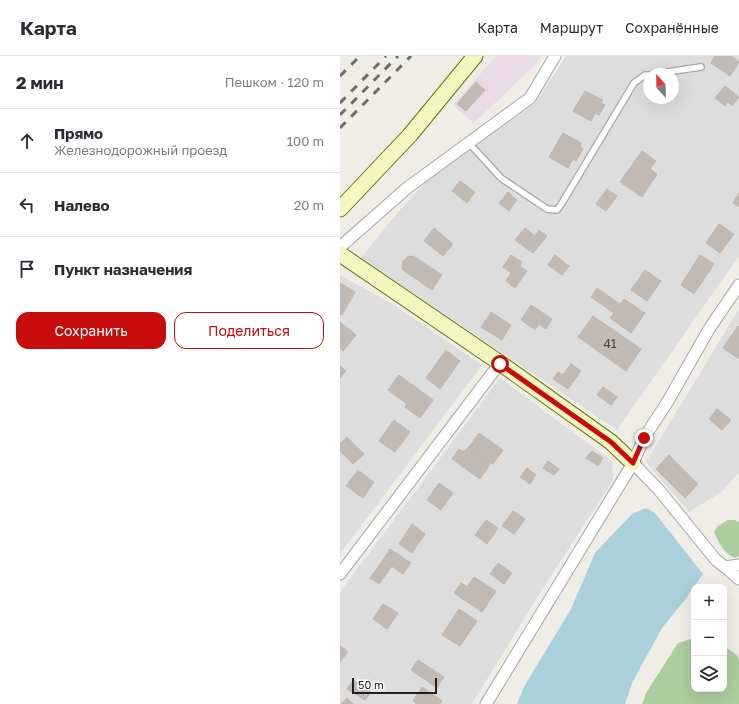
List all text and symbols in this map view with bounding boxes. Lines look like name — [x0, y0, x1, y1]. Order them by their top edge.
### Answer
text: Карта — [20, 16, 77, 39]
text: Карта — [477, 19, 518, 36]
text: Маршрут — [540, 19, 603, 36]
text: Сохранённые — [625, 19, 719, 36]
north arrow — [643, 68, 679, 104]
text: 2 мин — [16, 72, 64, 93]
text: Пешком · 120 m — [225, 74, 324, 90]
text: Прямо — [54, 124, 103, 142]
icon: ahead — [16, 130, 38, 152]
text: 100 m — [287, 133, 324, 149]
text: Железнодорожный проезд — [54, 142, 227, 158]
icon: left — [16, 194, 38, 216]
text: Налево — [54, 196, 110, 214]
text: 20 m — [294, 197, 324, 213]
icon: arrive — [16, 258, 38, 280]
text: Пункт назначения — [54, 260, 192, 278]
button: Сохранить — [16, 312, 166, 349]
button: Поделиться — [174, 312, 324, 349]
house number: 41 — [603, 336, 617, 351]
route start — [491, 355, 509, 373]
route end — [635, 429, 653, 447]
map controls — [691, 584, 727, 692]
button: + — [691, 584, 727, 620]
button: − — [691, 620, 727, 656]
button: layers — [691, 656, 727, 692]
scale bar — [352, 676, 437, 695]
text: 50 m — [358, 678, 384, 691]

